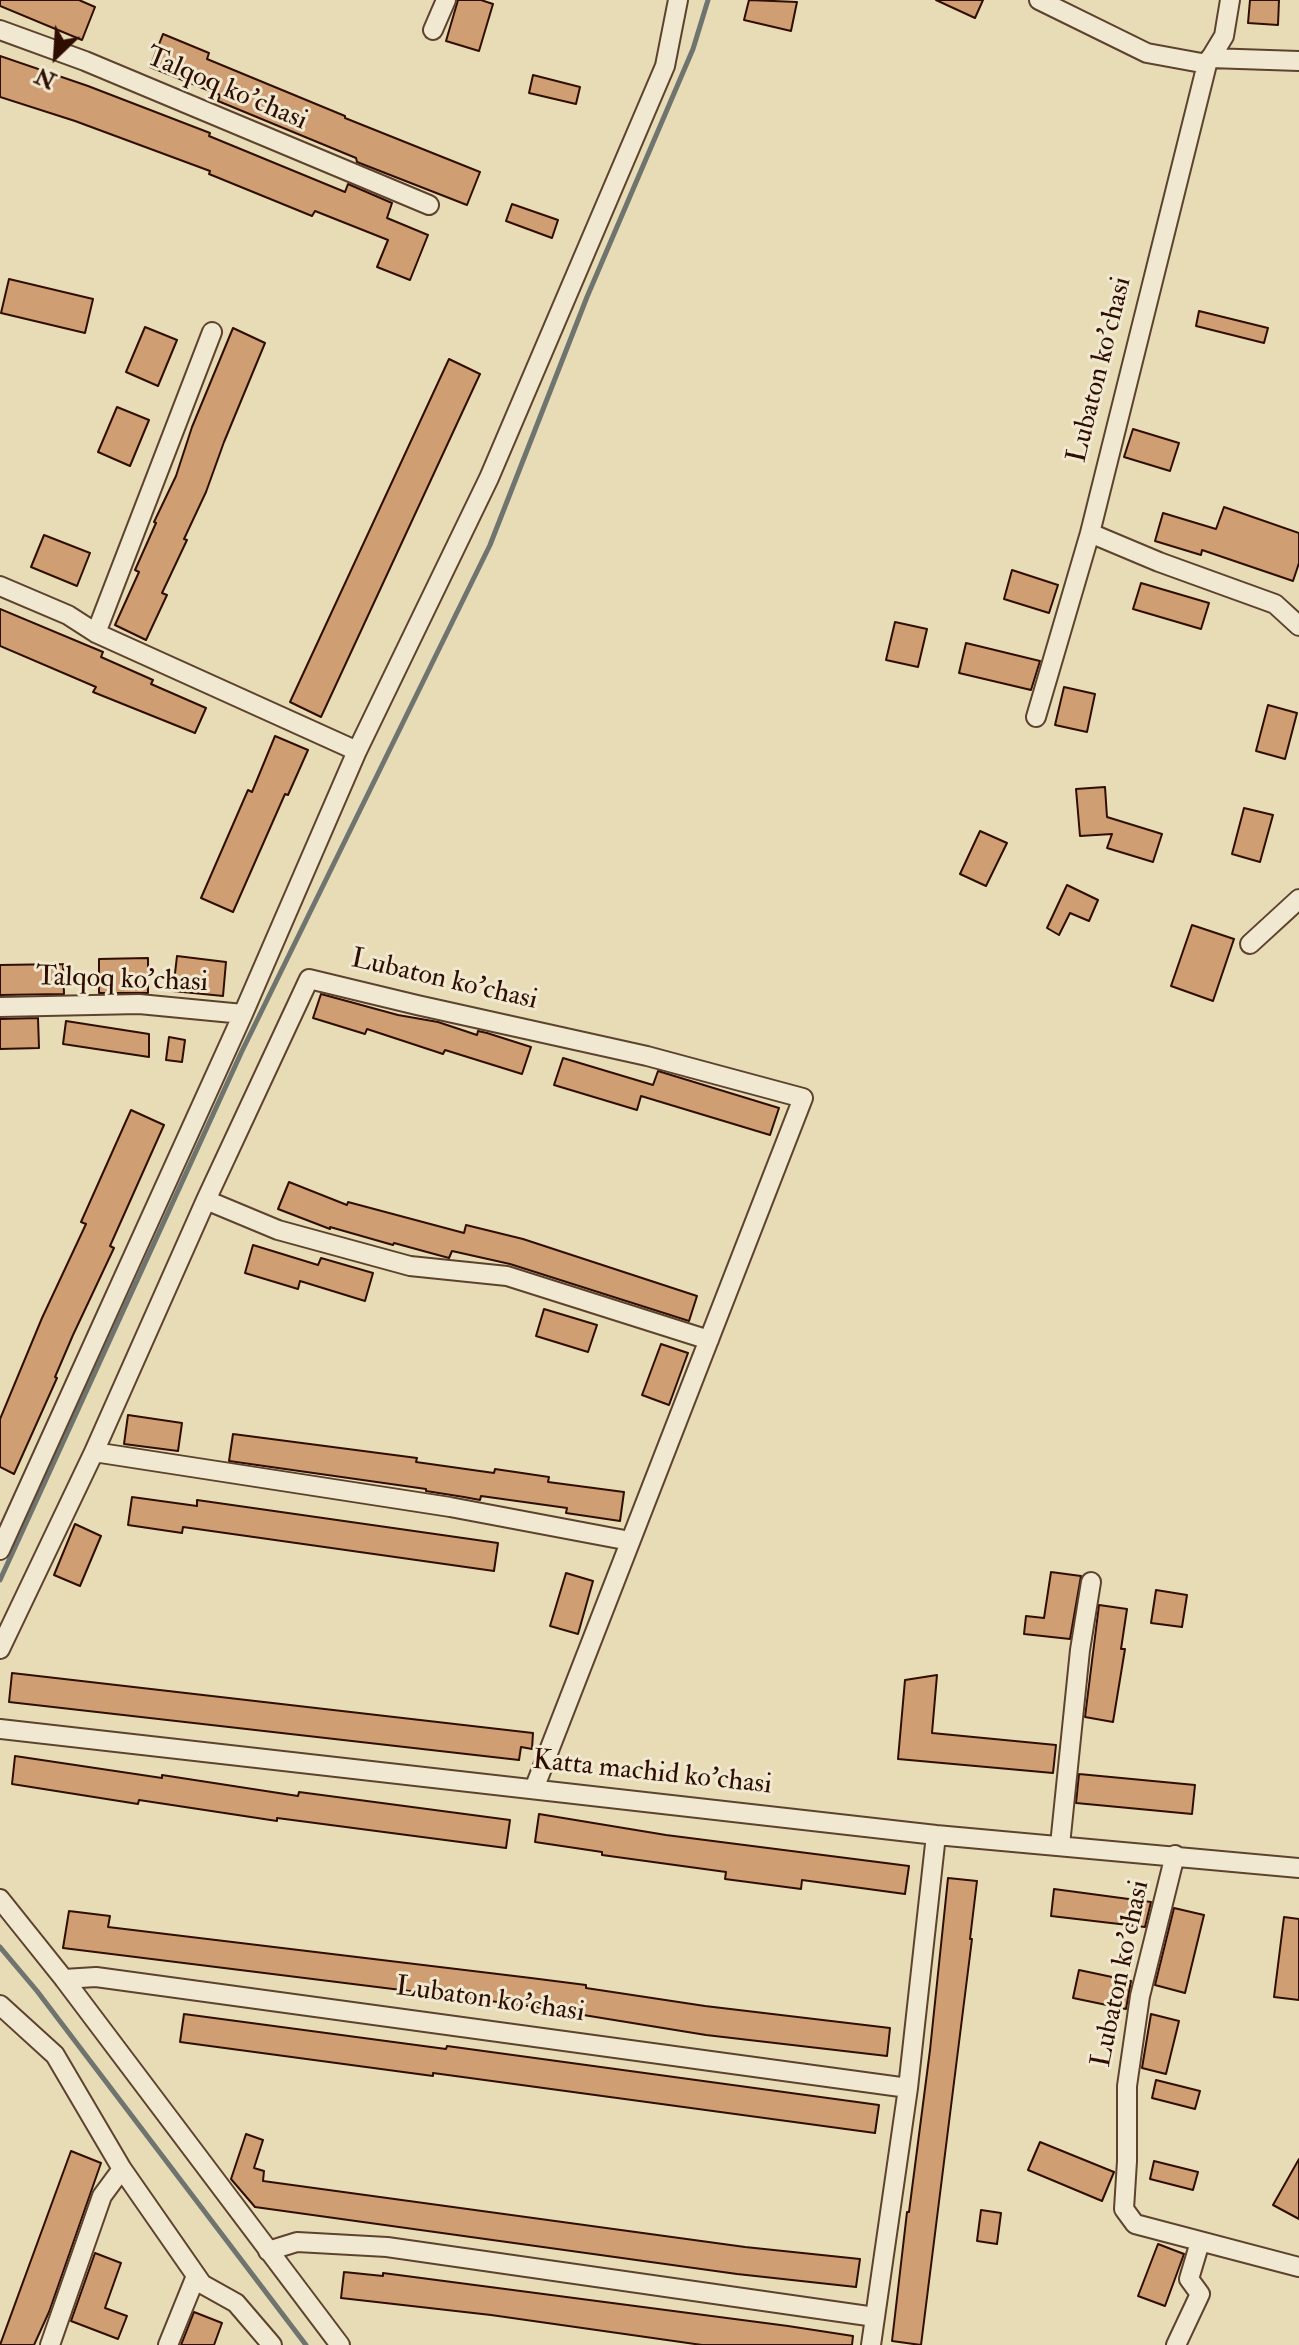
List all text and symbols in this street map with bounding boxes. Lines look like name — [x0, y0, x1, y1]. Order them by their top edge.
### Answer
north arrow — [16, 16, 96, 96]
street label: Talqoq ko'chasi — [140, 41, 312, 139]
text: N — [31, 61, 61, 95]
street label: Lubaton ko'chasi — [1062, 274, 1140, 466]
street label: Lubaton ko'chasi — [348, 943, 540, 1019]
street label: Talqoq ko'chasi — [35, 961, 209, 1001]
street label: Katta machid ko'chasi — [531, 1745, 773, 1803]
street label: Lubaton ko'chasi — [1086, 1878, 1158, 2070]
street label: Lubaton ko'chasi — [394, 1971, 586, 2031]

